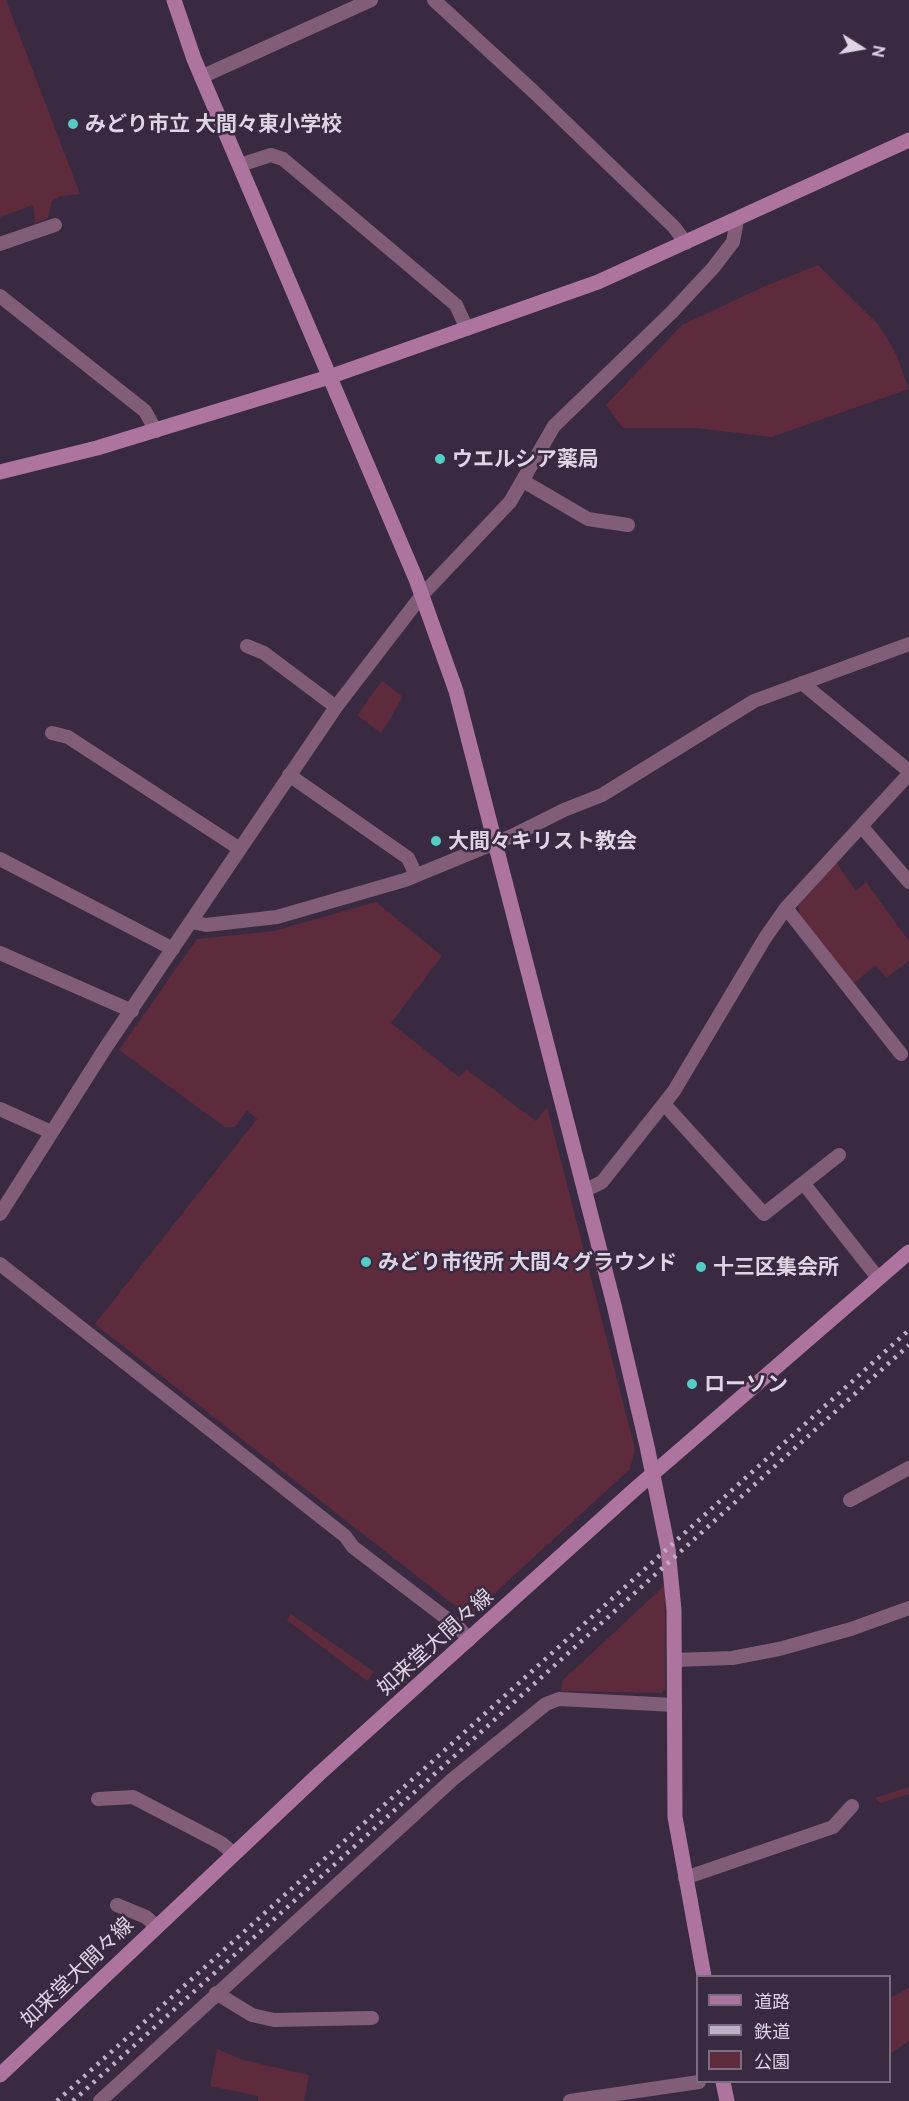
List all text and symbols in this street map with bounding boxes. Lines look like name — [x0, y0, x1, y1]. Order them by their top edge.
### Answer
north arrow — [831, 18, 891, 78]
text: N — [869, 44, 889, 59]
place label: みどり市立 大間々東小学校 — [85, 111, 342, 137]
marker: みどり市立 大間々東小学校 — [66, 117, 80, 131]
place label: ウエルシア薬局 — [452, 446, 599, 472]
marker: ウエルシア薬局 — [433, 452, 447, 466]
place label: 大間々キリスト教会 — [448, 828, 637, 854]
marker: 大間々キリスト教会 — [429, 834, 443, 848]
place label: みどり市役所 大間々グラウンド — [378, 1249, 677, 1275]
place label: 十三区集会所 — [713, 1254, 839, 1280]
marker: みどり市役所 大間々グラウンド — [359, 1255, 373, 1269]
marker: 十三区集会所 — [694, 1260, 708, 1274]
place label: ローソン — [704, 1371, 788, 1397]
marker: ローソン — [685, 1377, 699, 1391]
street label: 如来堂大間々線 — [372, 1583, 498, 1701]
street label: 如来堂大間々線 — [15, 1912, 139, 2032]
legend — [696, 1975, 891, 2083]
text: 道路 — [754, 1991, 790, 2011]
text: 鉄道 — [754, 2021, 790, 2041]
text: 公園 — [754, 2051, 790, 2071]

